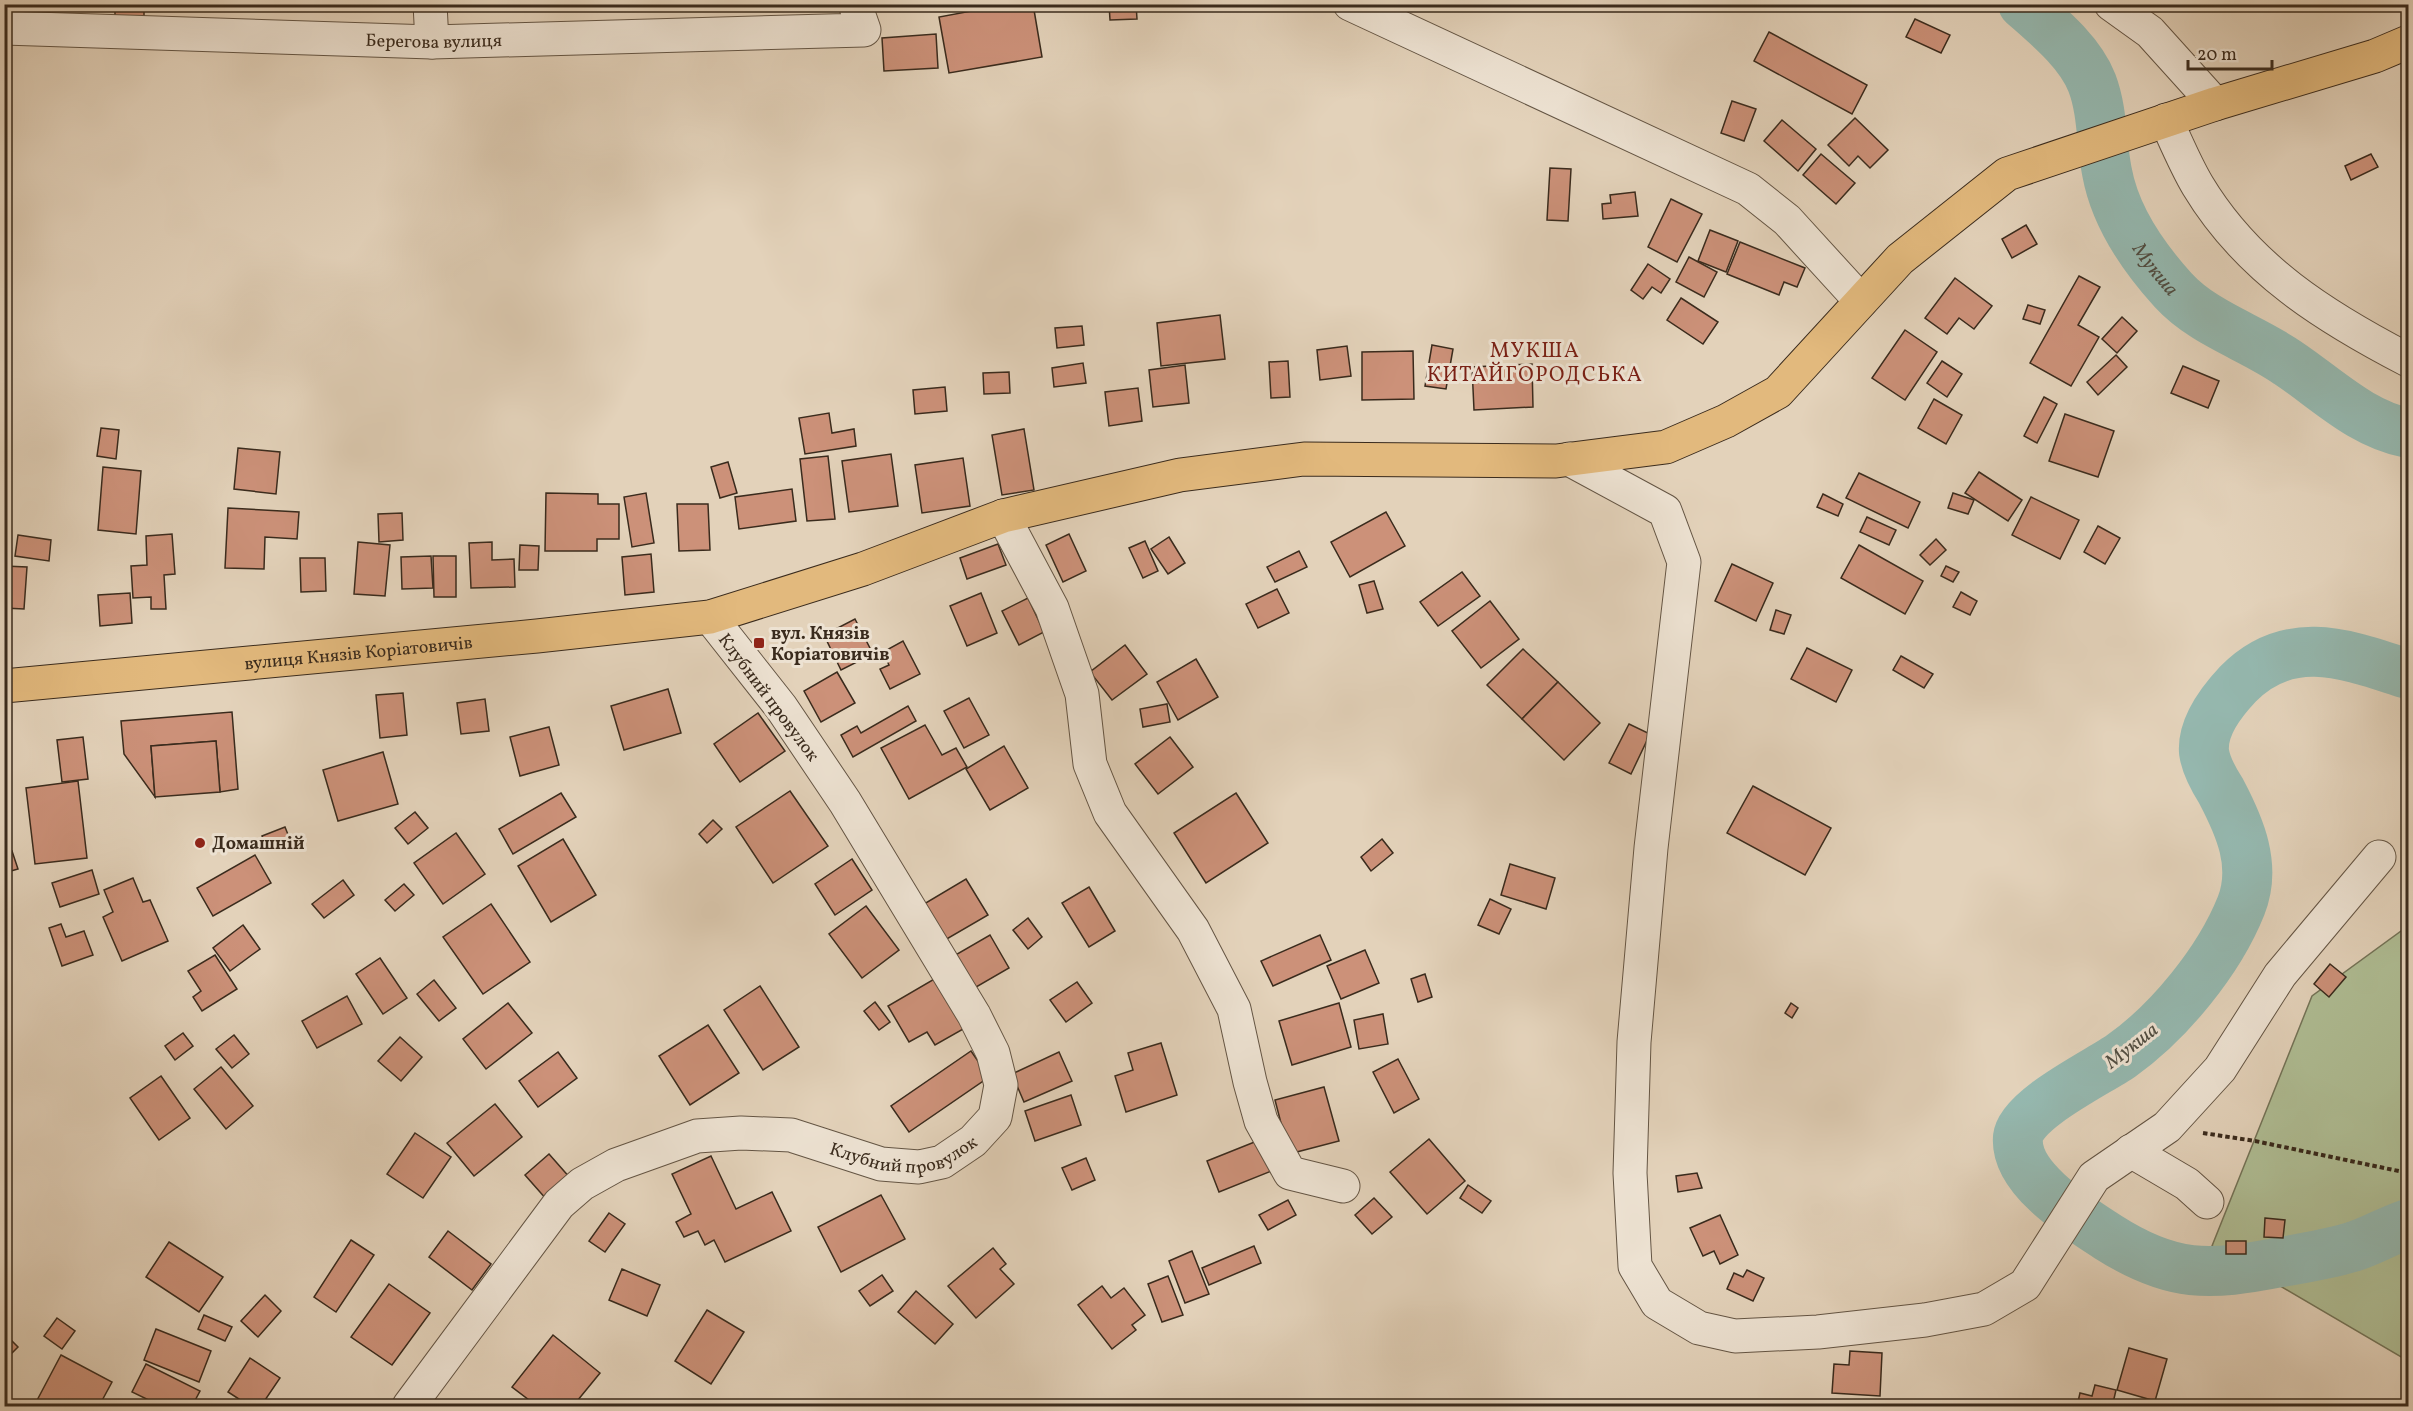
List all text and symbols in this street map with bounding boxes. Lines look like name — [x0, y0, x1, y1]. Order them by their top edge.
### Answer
street label: Берегова вулиця — [365, 29, 502, 56]
scale bar — [2188, 33, 2272, 71]
text: 20 m — [2197, 43, 2237, 68]
water label: Мукша — [2124, 237, 2184, 303]
district label: МУКША КИТАЙГОРОДСЬКА — [1427, 337, 1643, 390]
place label: вул. Князів Коріатовичів — [771, 622, 890, 668]
street label: Клубний провулок — [711, 629, 825, 767]
street label: вулиця Князів Коріатовичів — [243, 631, 474, 677]
marker: вул. Князів Коріатовичів — [752, 636, 766, 650]
place label: Домашній — [212, 832, 305, 857]
marker: Домашній — [193, 836, 207, 850]
water label: Мукша — [2099, 1017, 2165, 1077]
street label: Клубний провулок — [826, 1130, 983, 1181]

